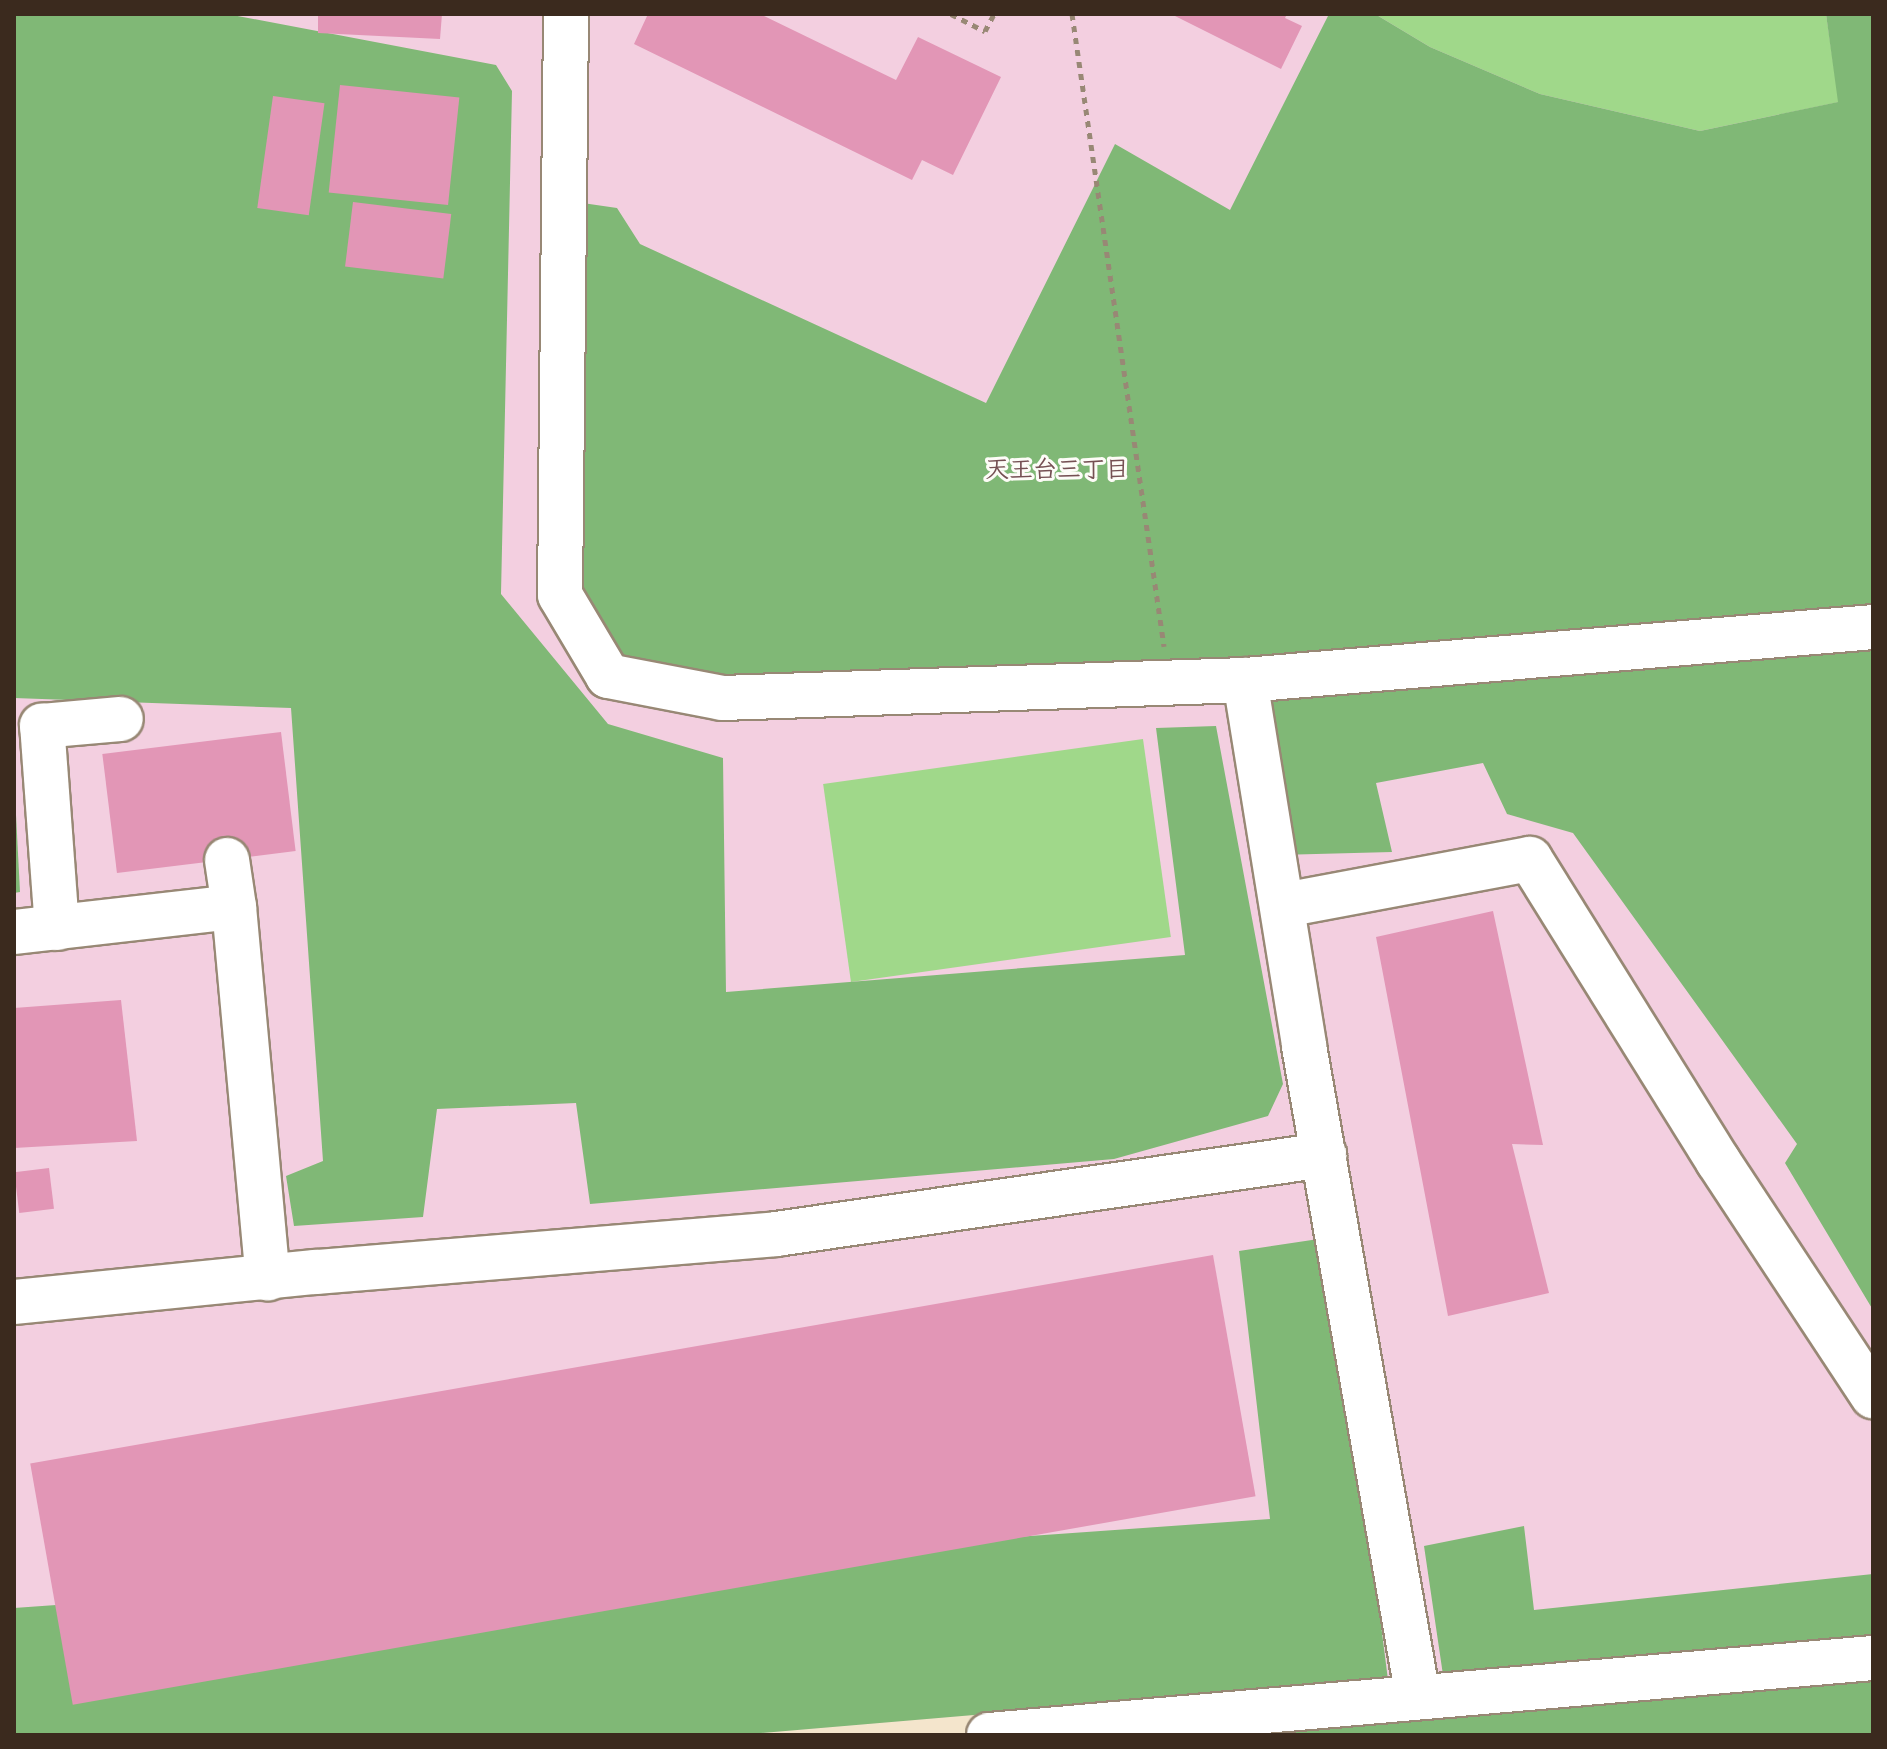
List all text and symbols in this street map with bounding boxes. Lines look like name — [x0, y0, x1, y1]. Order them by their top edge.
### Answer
district label: 天王台三丁目 — [985, 456, 1129, 484]

